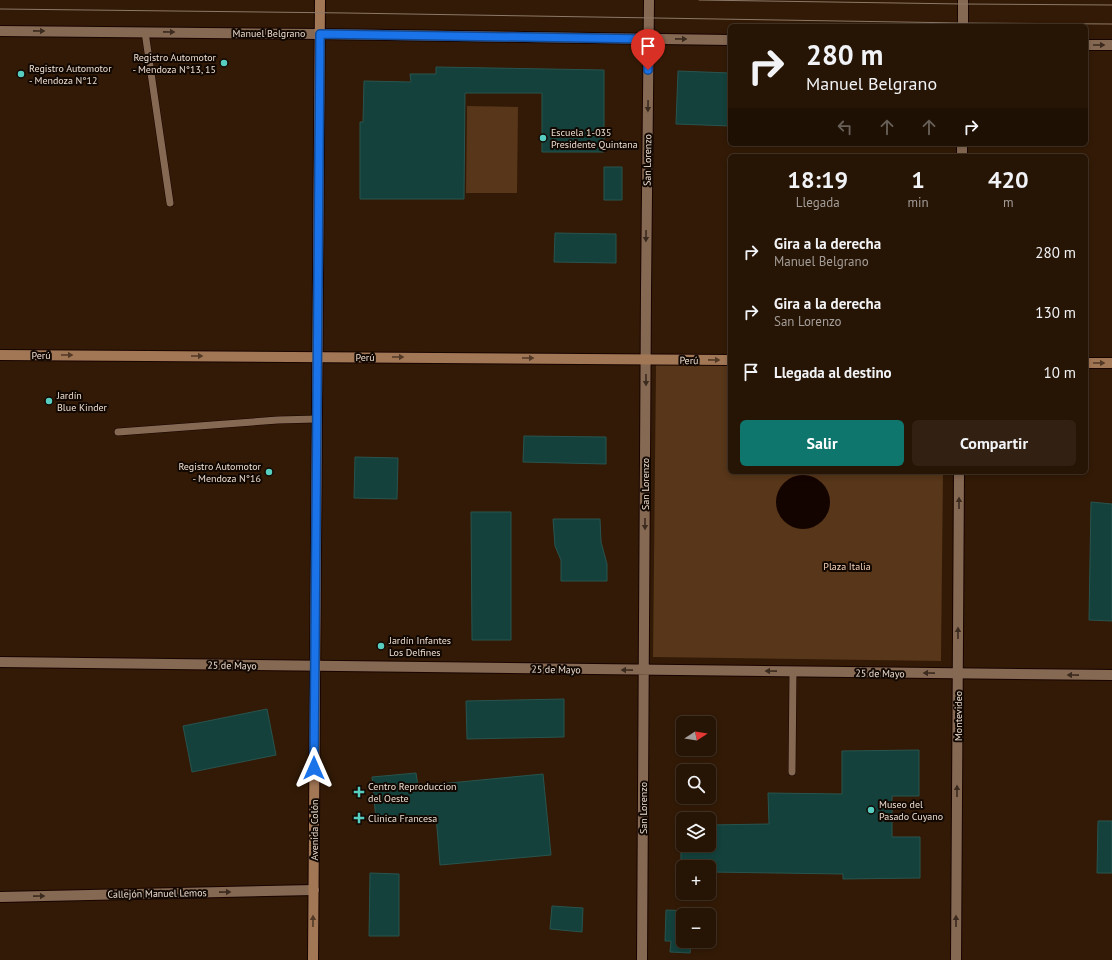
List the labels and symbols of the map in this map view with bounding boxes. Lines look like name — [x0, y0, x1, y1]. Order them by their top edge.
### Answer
street label: Manuel Belgrano — [233, 27, 305, 40]
one-way arrow — [33, 28, 46, 34]
one-way arrow — [163, 29, 176, 35]
pin — [631, 29, 665, 70]
one-way arrow — [675, 36, 687, 43]
one-way arrow — [1093, 42, 1106, 48]
place label: Registro Automotor - Mendoza N°13, 15 — [132, 51, 217, 76]
marker: Registro Automotor - Mendoza N°13, 15 — [219, 58, 229, 68]
place label: Registro Automotor - Mendoza N°12 — [29, 62, 112, 87]
marker: Registro Automotor - Mendoza N°12 — [16, 69, 26, 79]
one-way arrow — [645, 100, 651, 113]
place label: Escuela 1-035 Presidente Quintana — [551, 126, 638, 151]
marker: Escuela 1-035 Presidente Quintana — [538, 133, 548, 143]
street label: San Lorenzo — [641, 134, 654, 186]
one-way arrow — [643, 230, 650, 242]
street label: Perú — [31, 349, 51, 362]
street label: Perú — [355, 351, 375, 364]
one-way arrow — [61, 352, 74, 358]
one-way arrow — [191, 353, 204, 359]
one-way arrow — [392, 354, 405, 360]
street label: Perú — [679, 354, 699, 367]
one-way arrow — [522, 355, 535, 361]
one-way arrow — [708, 357, 721, 363]
one-way arrow — [1093, 360, 1106, 366]
one-way arrow — [643, 374, 649, 387]
place label: Jardín Blue Kinder — [56, 389, 108, 414]
marker: Jardín Blue Kinder — [44, 396, 54, 406]
street label: San Lorenzo — [639, 458, 652, 510]
place label: Registro Automotor - Mendoza N°16 — [178, 460, 262, 485]
marker: Registro Automotor - Mendoza N°16 — [264, 467, 274, 477]
one-way arrow — [956, 496, 962, 509]
one-way arrow — [642, 518, 648, 531]
park label: Plaza Italia — [823, 560, 871, 573]
one-way arrow — [955, 626, 961, 639]
place label: Jardín Infantes Los Delfines — [388, 634, 451, 659]
marker: Jardín Infantes Los Delfines — [376, 641, 386, 651]
street label: 25 de Mayo — [207, 659, 257, 672]
street label: 25 de Mayo — [531, 663, 581, 676]
one-way arrow — [621, 666, 633, 673]
street label: 25 de Mayo — [855, 667, 905, 680]
one-way arrow — [764, 668, 777, 674]
one-way arrow — [922, 670, 935, 676]
one-way arrow — [1066, 672, 1079, 678]
street label: Montevideo — [952, 691, 965, 741]
north arrow — [676, 716, 716, 756]
position arrow — [293, 747, 335, 789]
place label: Centro Reproduccion del Oeste — [368, 780, 457, 805]
street label: San Lorenzo — [637, 782, 650, 834]
one-way arrow — [954, 784, 960, 797]
marker: Centro Reproduccion del Oeste — [353, 786, 365, 798]
place label: Museo del Pasado Cuyano — [879, 798, 943, 823]
street label: Avenida Colón — [308, 800, 321, 860]
marker: Museo del Pasado Cuyano — [866, 805, 876, 815]
marker: Clinica Francesa — [353, 812, 365, 824]
place label: Clinica Francesa — [368, 812, 437, 825]
street label: Callejón Manuel Lemos — [107, 886, 207, 901]
one-way arrow — [219, 889, 232, 895]
one-way arrow — [33, 893, 46, 899]
one-way arrow — [953, 914, 959, 927]
one-way arrow — [310, 915, 317, 927]

